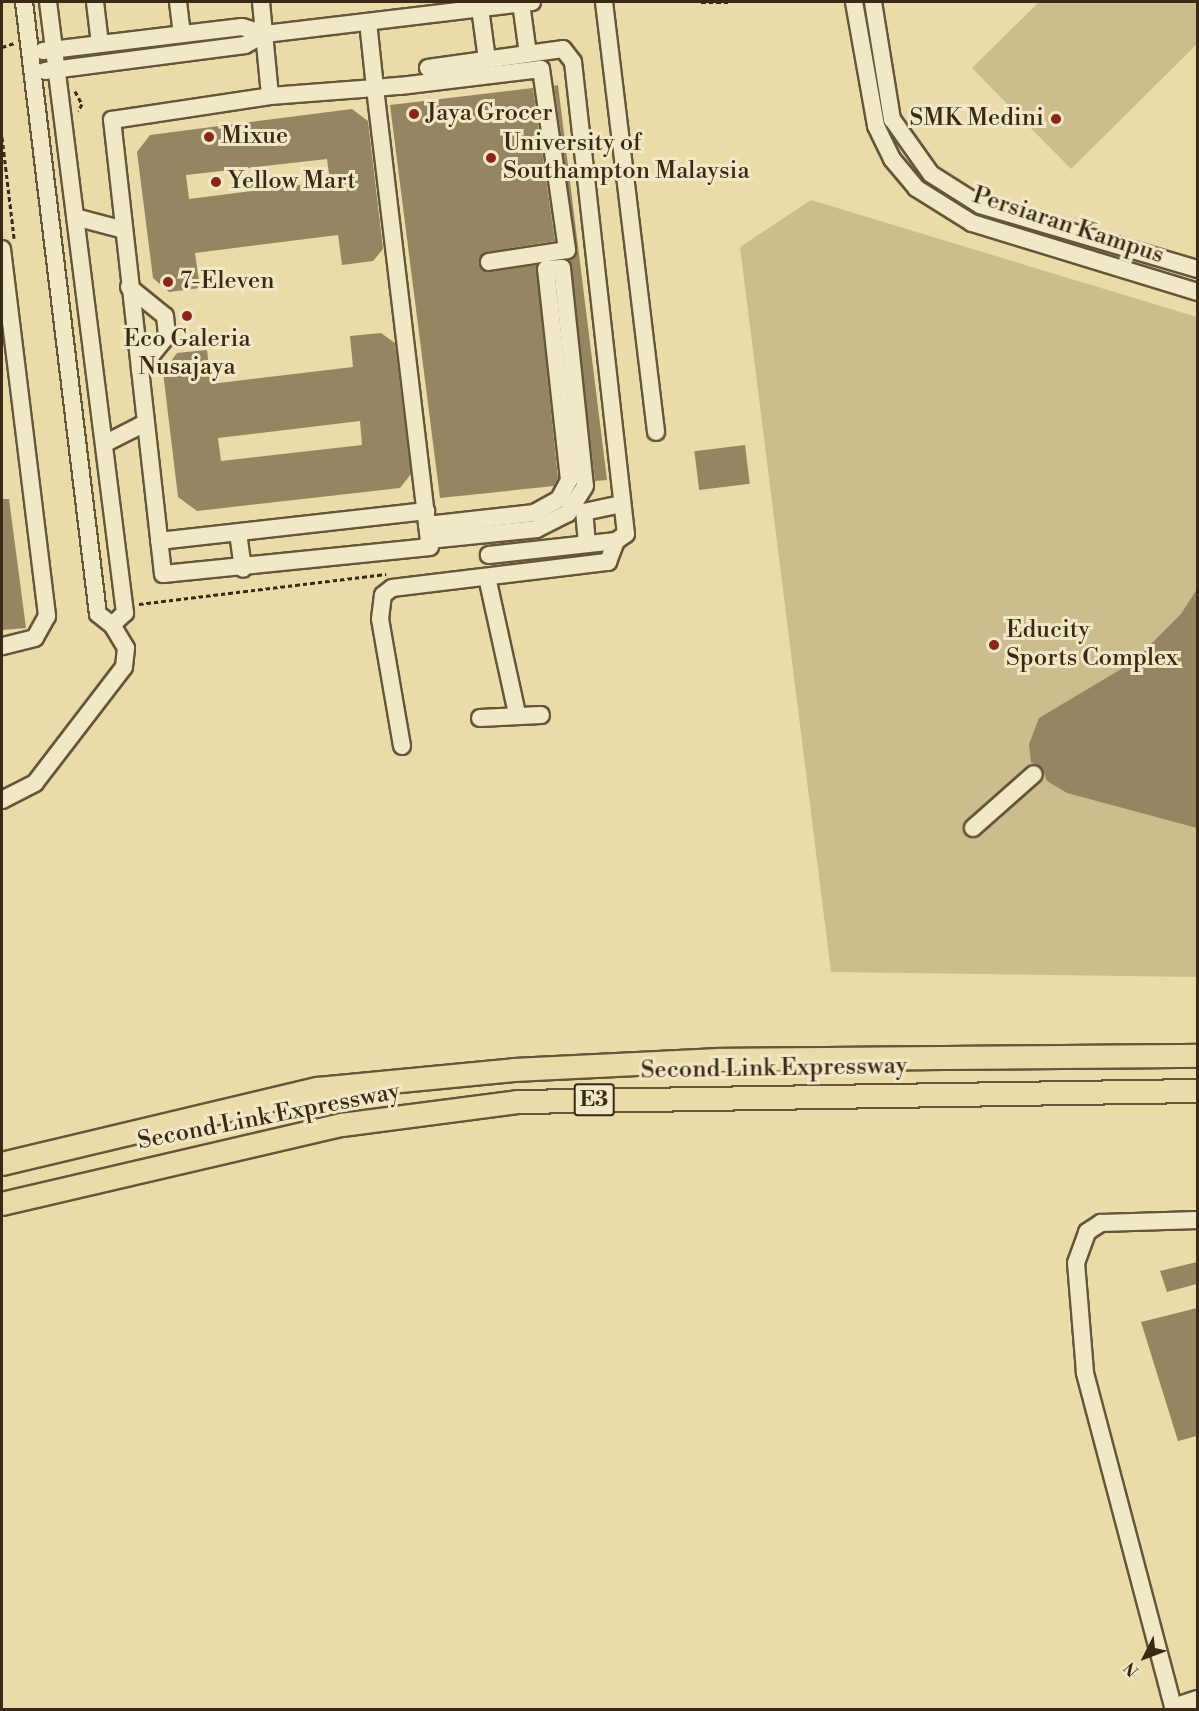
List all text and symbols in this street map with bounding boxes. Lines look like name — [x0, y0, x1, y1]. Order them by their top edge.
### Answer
place label: Jaya Grocer — [426, 100, 553, 128]
place label: SMK Medini — [909, 105, 1044, 133]
marker: Jaya Grocer — [407, 107, 421, 121]
marker: SMK Medini — [1049, 112, 1063, 126]
place label: Mixue — [221, 123, 288, 151]
marker: Mixue — [202, 130, 216, 144]
place label: University of Southampton Malaysia — [503, 130, 750, 186]
marker: University of Southampton Malaysia — [484, 151, 498, 165]
place label: Yellow Mart — [228, 168, 356, 196]
marker: Yellow Mart — [209, 175, 223, 189]
street label: Persiaran Kampus — [969, 182, 1167, 270]
place label: 7-Eleven — [180, 268, 275, 296]
marker: 7-Eleven — [161, 275, 175, 289]
marker: Eco Galeria Nusajaya — [180, 309, 194, 323]
place label: Eco Galeria Nusajaya — [123, 326, 251, 382]
place label: Educity Sports Complex — [1006, 617, 1178, 673]
marker: Educity Sports Complex — [987, 638, 1001, 652]
street label: Second Link Expressway — [640, 1052, 908, 1086]
street label: Second Link Expressway — [135, 1077, 403, 1157]
road number: E3 — [573, 1081, 615, 1119]
north arrow — [1115, 1627, 1175, 1687]
text: N — [1120, 1658, 1143, 1680]

